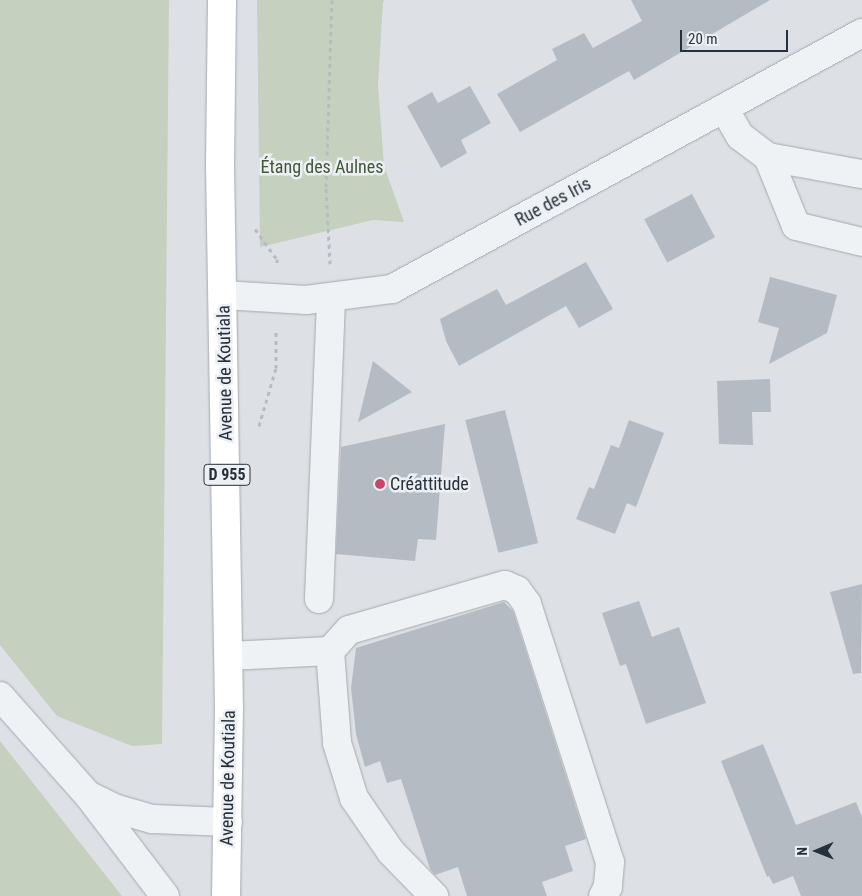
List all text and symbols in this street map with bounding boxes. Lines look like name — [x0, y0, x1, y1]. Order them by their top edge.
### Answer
scale bar — [682, 20, 790, 52]
text: 20 m — [688, 30, 718, 48]
park label: Étang des Aulnes — [261, 156, 383, 178]
street label: Rue des Iris — [511, 173, 595, 231]
street label: Avenue de Koutiala — [213, 305, 237, 441]
road number: D 955 — [203, 462, 251, 488]
place label: Créattitude — [390, 473, 469, 495]
marker: Créattitude — [374, 478, 386, 490]
street label: Avenue de Koutiala — [216, 710, 240, 846]
north arrow — [792, 826, 842, 876]
text: N — [794, 847, 810, 856]

